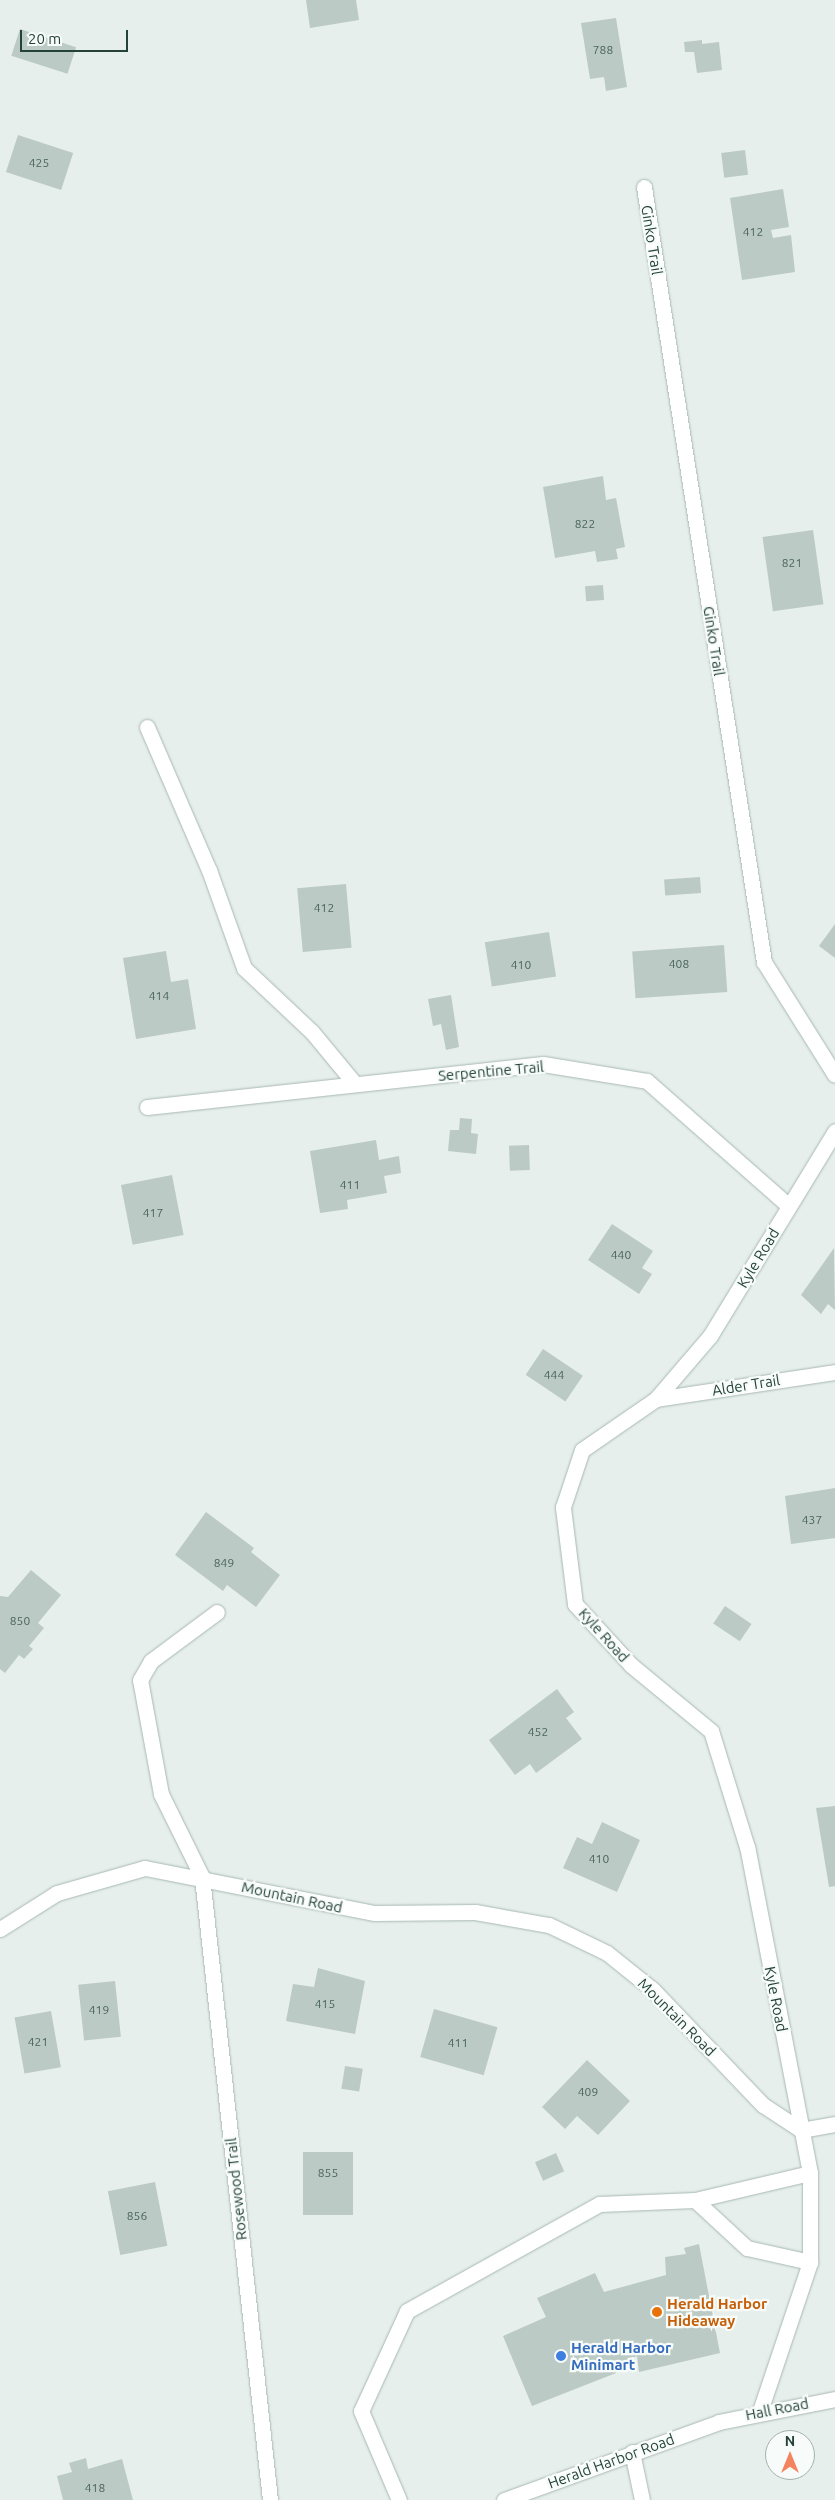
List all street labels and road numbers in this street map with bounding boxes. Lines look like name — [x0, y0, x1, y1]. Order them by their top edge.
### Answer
street label: Ginko Trail — [638, 204, 666, 276]
street label: Ginko Trail — [700, 605, 728, 677]
street label: Serpentine Trail — [437, 1057, 545, 1085]
street label: Kyle Road — [733, 1225, 783, 1291]
street label: Alder Trail — [711, 1371, 781, 1399]
street label: Kyle Road — [575, 1604, 633, 1666]
street label: Mountain Road — [240, 1878, 344, 1916]
street label: Kyle Road — [761, 1965, 791, 2033]
street label: Mountain Road — [634, 1974, 720, 2060]
street label: Rosewood Trail — [222, 2137, 250, 2241]
street label: Hall Road — [744, 2394, 810, 2424]
street label: Herald Harbor Road — [545, 2430, 677, 2492]

